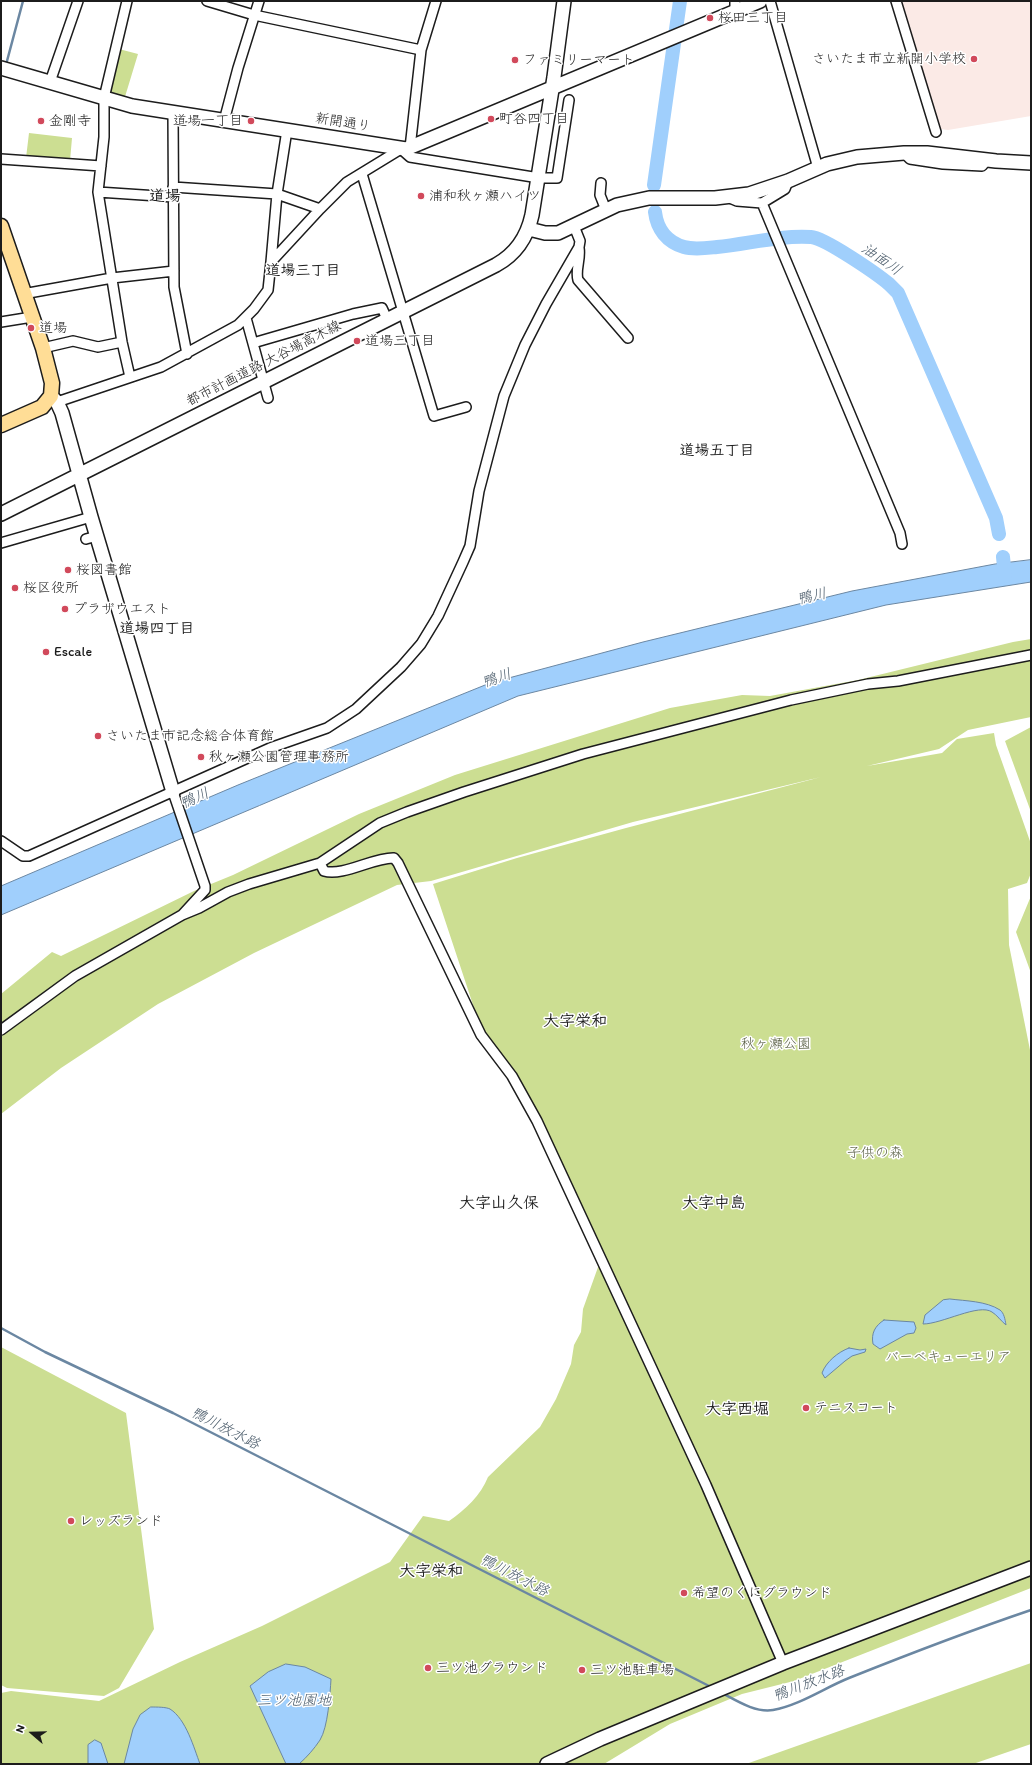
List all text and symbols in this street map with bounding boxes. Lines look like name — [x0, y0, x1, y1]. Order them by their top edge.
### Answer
place label: 桜田三丁目 — [718, 10, 788, 26]
marker: 桜田三丁目 — [705, 13, 715, 23]
place label: さいたま市立新開小学校 — [812, 51, 966, 67]
place label: ファミリーマート — [523, 52, 635, 68]
marker: さいたま市立新開小学校 — [969, 54, 979, 64]
marker: ファミリーマート — [510, 55, 520, 65]
street label: 新開通り — [314, 110, 372, 136]
place label: 町谷四丁目 — [499, 111, 569, 127]
place label: 金剛寺 — [49, 113, 91, 129]
place label: 道場一丁目 — [173, 113, 243, 129]
marker: 町谷四丁目 — [486, 114, 496, 124]
marker: 金剛寺 — [36, 116, 46, 126]
marker: 道場一丁目 — [246, 116, 256, 126]
district label: 道場 — [149, 187, 181, 207]
place label: 浦和秋ヶ瀬ハイツ — [429, 188, 541, 204]
marker: 浦和秋ヶ瀬ハイツ — [416, 191, 426, 201]
water label: 油面川 — [857, 240, 905, 280]
district label: 道場三丁目 — [266, 262, 340, 280]
street label: 都市計画道路 大谷場高木線 — [184, 318, 344, 410]
place label: 道場 — [39, 320, 67, 336]
marker: 道場 — [26, 323, 36, 333]
place label: 道場三丁目 — [365, 333, 435, 349]
marker: 道場三丁目 — [352, 336, 362, 346]
district label: 道場五丁目 — [680, 442, 754, 460]
place label: 桜図書館 — [76, 562, 132, 578]
marker: 桜図書館 — [63, 565, 73, 575]
place label: 桜区役所 — [23, 580, 79, 596]
marker: 桜区役所 — [10, 583, 20, 593]
water label: 鴨川 — [795, 585, 829, 609]
place label: プラザウエスト — [73, 601, 171, 617]
marker: プラザウエスト — [60, 604, 70, 614]
district label: 道場四丁目 — [120, 620, 194, 638]
place label: Escale — [54, 644, 92, 660]
marker: Escale — [41, 647, 51, 657]
water label: 鴨川 — [480, 666, 514, 692]
place label: さいたま市記念総合体育館 — [106, 728, 274, 744]
marker: さいたま市記念総合体育館 — [93, 731, 103, 741]
place label: 秋ヶ瀬公園管理事務所 — [209, 749, 349, 765]
marker: 秋ヶ瀬公園管理事務所 — [196, 752, 206, 762]
water label: 鴨川 — [178, 785, 212, 813]
district label: 大字栄和 — [543, 1012, 607, 1032]
park label: 秋ヶ瀬公園 — [741, 1036, 811, 1052]
park label: 子供の森 — [847, 1145, 903, 1161]
district label: 大字山久保 — [459, 1194, 539, 1214]
district label: 大字中島 — [682, 1194, 746, 1214]
park label: バーベキューエリア — [885, 1349, 1011, 1365]
district label: 大字西堀 — [705, 1400, 769, 1420]
place label: テニスコート — [814, 1400, 898, 1416]
marker: テニスコート — [801, 1403, 811, 1413]
water label: 鴨川放水路 — [188, 1404, 262, 1454]
place label: レッズランド — [79, 1513, 163, 1529]
marker: レッズランド — [66, 1516, 76, 1526]
water label: 鴨川放水路 — [477, 1551, 551, 1601]
district label: 大字栄和 — [399, 1562, 463, 1582]
place label: 希望のくにグラウンド — [692, 1585, 832, 1601]
marker: 希望のくにグラウンド — [679, 1588, 689, 1598]
place label: 三ツ池グラウンド — [436, 1660, 548, 1676]
place label: 三ツ池駐車場 — [590, 1662, 674, 1678]
water label: 鴨川放水路 — [771, 1662, 847, 1706]
marker: 三ツ池グラウンド — [423, 1663, 433, 1673]
marker: 三ツ池駐車場 — [577, 1665, 587, 1675]
water label: 三ツ池園地 — [257, 1692, 331, 1710]
north arrow — [12, 1713, 52, 1753]
text: N — [13, 1723, 28, 1734]

